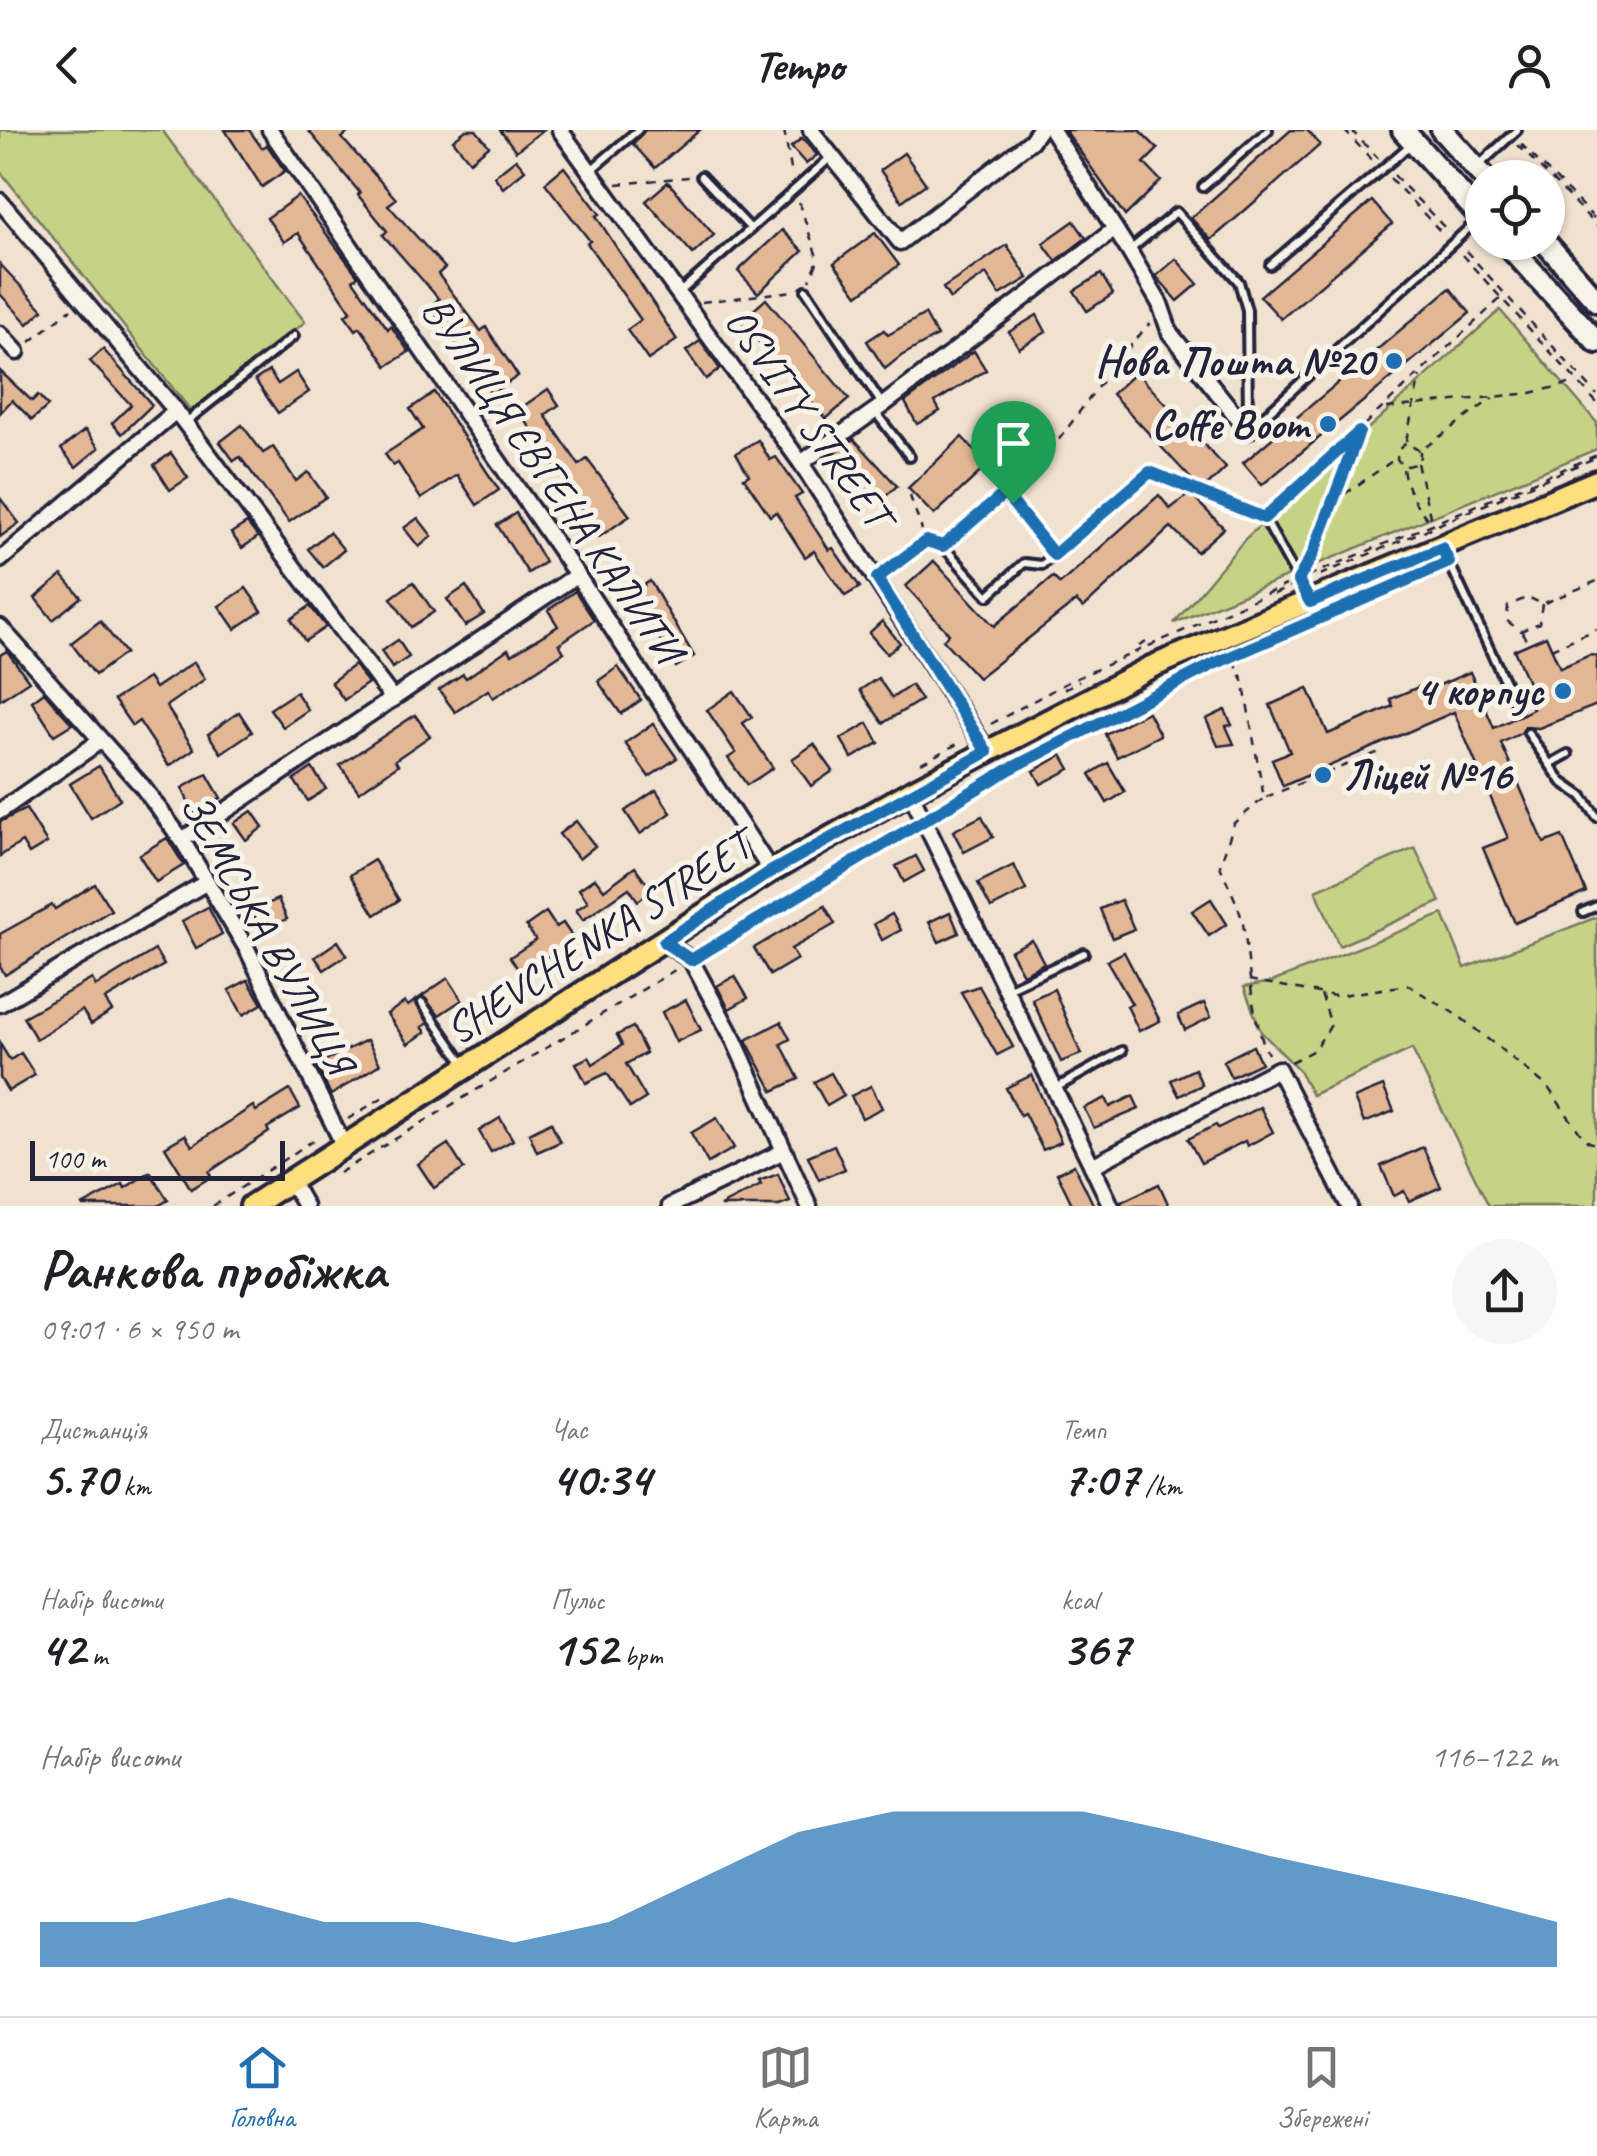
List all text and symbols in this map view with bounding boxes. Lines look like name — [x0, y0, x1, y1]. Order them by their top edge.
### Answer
text: Tempo — [753, 37, 844, 94]
icon: back — [40, 38, 95, 93]
icon: person — [1502, 38, 1557, 93]
map controls — [1465, 160, 1565, 260]
button: locate — [1465, 160, 1565, 260]
street label: ВУЛИЦЯ ЄВГЕНА КАЛИТИ — [410, 286, 698, 678]
street label: OSVITY STREET — [713, 297, 909, 545]
place label: Нова Пошта №20 — [1095, 335, 1378, 388]
marker: Нова Пошта №20 — [1383, 350, 1405, 372]
place label: Coffe Boom — [1151, 398, 1312, 451]
pin — [971, 401, 1056, 504]
marker: Coffe Boom — [1317, 413, 1339, 435]
icon: arrive — [986, 416, 1041, 471]
place label: 4 корпус — [1416, 665, 1546, 718]
marker: 4 корпус — [1552, 680, 1574, 702]
place label: Ліцей №16 — [1343, 749, 1515, 802]
marker: Ліцей №16 — [1312, 764, 1334, 786]
street label: ЗЕМСЬКА ВУЛИЦЯ — [168, 784, 369, 1087]
street label: SHEVCHENKA STREET — [435, 814, 769, 1056]
scale bar — [30, 1136, 285, 1180]
text: 100 m — [45, 1141, 105, 1176]
text: Ранкова пробіжка — [40, 1235, 385, 1305]
button: share — [1452, 1239, 1557, 1344]
text: 09:01 · 6 × 950 m — [40, 1308, 238, 1349]
text: Дистанція — [40, 1412, 147, 1447]
text: Час — [551, 1412, 588, 1447]
text: Темп — [1061, 1412, 1106, 1447]
text: 5.70 — [40, 1447, 116, 1510]
text: 40:34 — [551, 1447, 651, 1510]
text: 7:07 — [1061, 1447, 1138, 1510]
text: km — [116, 1468, 151, 1503]
text: /km — [1138, 1468, 1182, 1503]
text: Набір висоти — [40, 1582, 162, 1617]
text: Пульс — [551, 1582, 605, 1617]
text: kcal — [1061, 1582, 1098, 1617]
text: 42 — [40, 1617, 85, 1680]
text: 152 — [551, 1617, 617, 1680]
text: 367 — [1061, 1617, 1130, 1680]
text: m — [85, 1638, 107, 1673]
text: bpm — [617, 1638, 663, 1673]
text: Набір висоти — [40, 1736, 180, 1777]
text: 116–122 m — [1431, 1736, 1557, 1777]
tab: Головна — [229, 2040, 295, 2135]
tab: Карта — [754, 2040, 818, 2135]
tab: Збережені — [1276, 2040, 1368, 2135]

